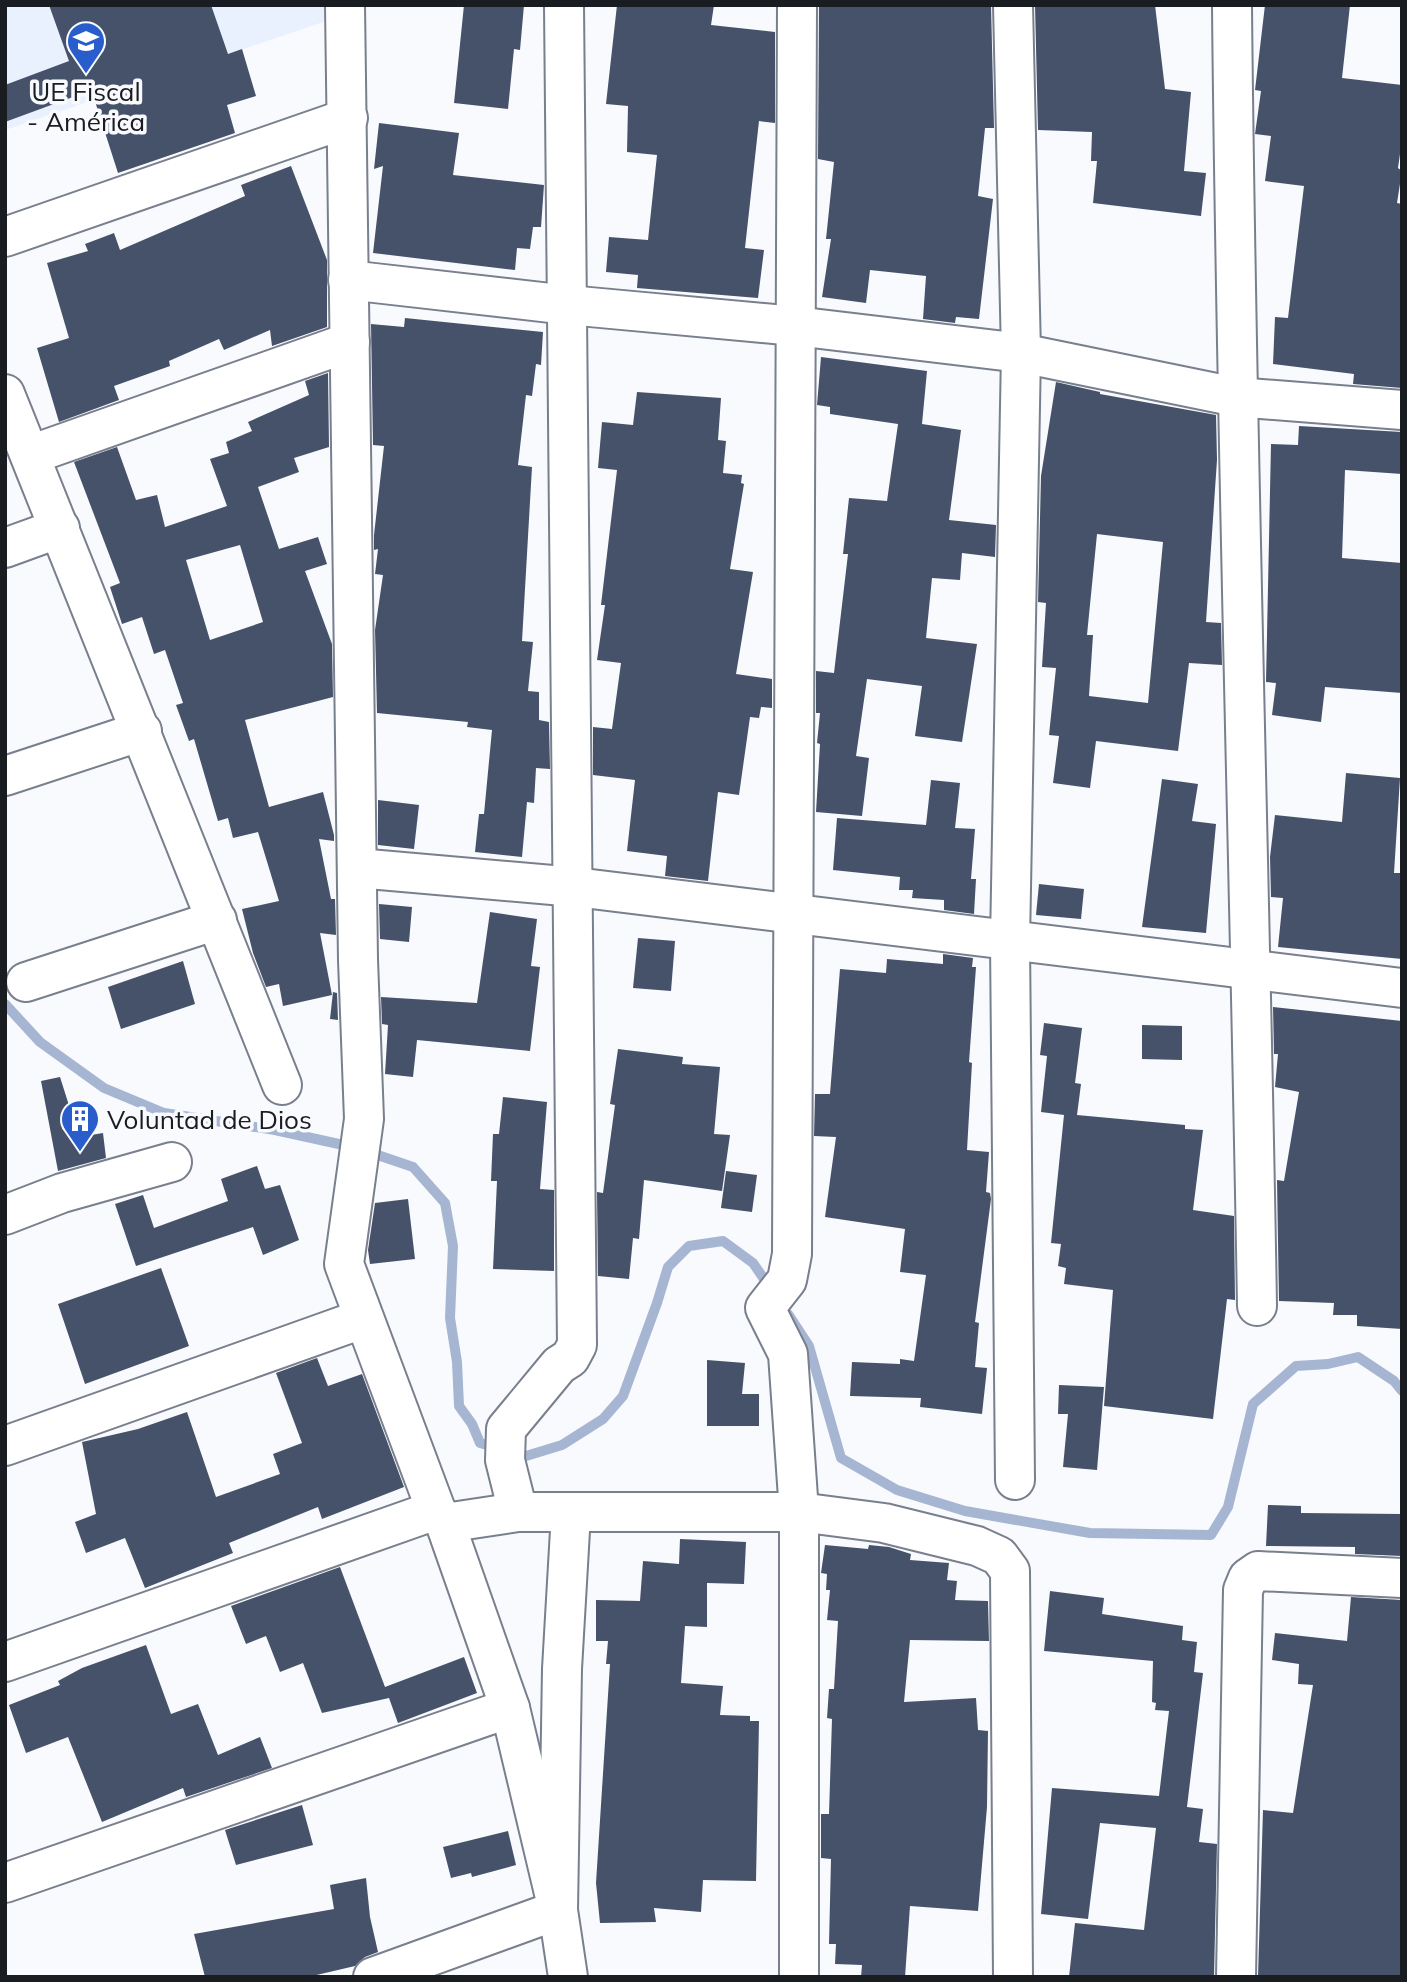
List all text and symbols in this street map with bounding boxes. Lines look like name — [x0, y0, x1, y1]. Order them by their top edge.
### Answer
school or university icon: UE Fiscal - América — [65, 20, 107, 75]
place label: UE Fiscal - América — [27, 75, 145, 138]
building icon: Voluntad de Dios — [59, 1098, 101, 1153]
place label: Voluntad de Dios — [107, 1103, 312, 1136]

